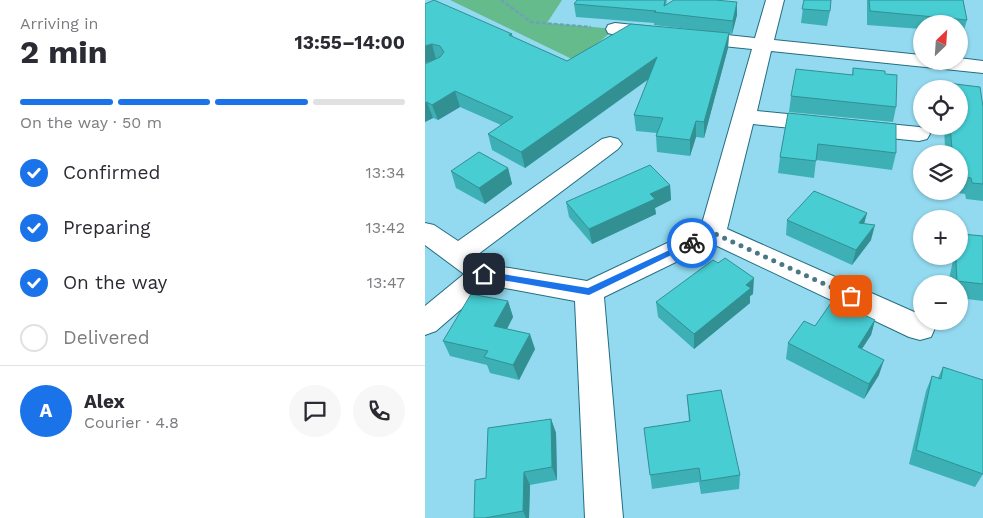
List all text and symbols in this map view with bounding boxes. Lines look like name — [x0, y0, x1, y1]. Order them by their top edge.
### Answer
text: Arriving in — [20, 14, 98, 33]
north arrow — [913, 15, 967, 70]
map controls — [913, 15, 968, 330]
text: 13:55–14:00 — [295, 31, 405, 54]
text: 2 min — [20, 33, 108, 71]
button: locate — [913, 80, 968, 135]
text: On the way · 50 m — [20, 113, 162, 132]
button: layers — [913, 145, 968, 200]
icon: check — [20, 159, 48, 187]
text: Confirmed — [63, 161, 160, 184]
text: 13:34 — [366, 163, 405, 182]
button: + — [913, 210, 968, 265]
icon: check — [20, 214, 48, 242]
text: Preparing — [63, 216, 150, 239]
text: 13:42 — [366, 218, 405, 237]
courier — [667, 218, 717, 268]
icon: bike — [678, 229, 706, 257]
pin — [463, 253, 505, 295]
icon: home — [470, 260, 498, 288]
icon: check — [20, 269, 48, 297]
text: On the way — [63, 271, 167, 294]
text: 13:47 — [367, 273, 405, 292]
pin — [830, 275, 872, 317]
button: − — [913, 275, 968, 330]
icon: bag — [837, 282, 865, 310]
text: Delivered — [63, 326, 150, 349]
button: chat — [289, 385, 341, 437]
button: phone — [353, 385, 405, 437]
text: Alex — [84, 390, 125, 413]
text: A — [40, 399, 52, 422]
text: Courier · 4.8 — [84, 413, 179, 432]

